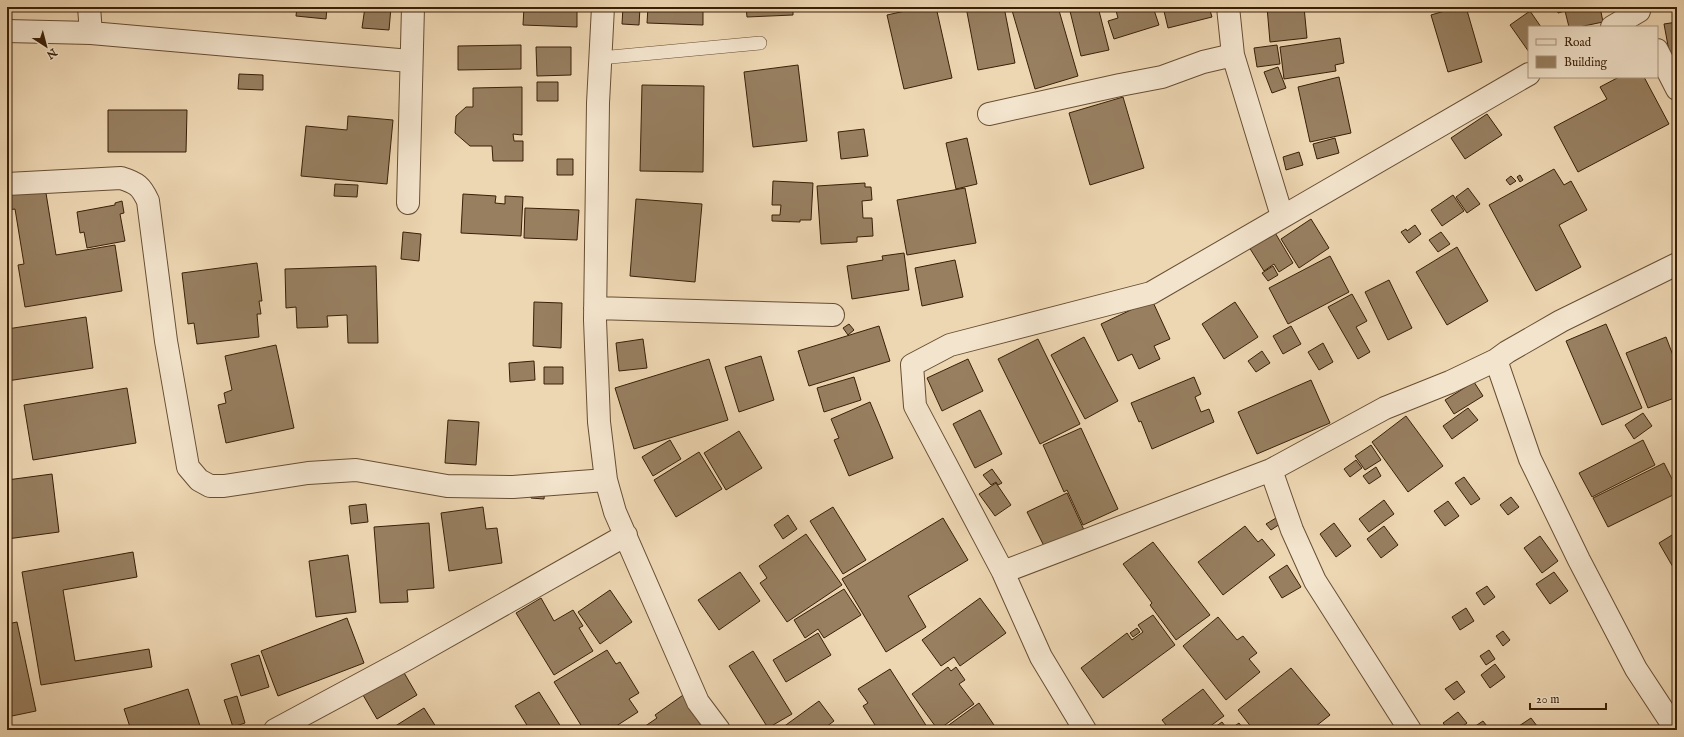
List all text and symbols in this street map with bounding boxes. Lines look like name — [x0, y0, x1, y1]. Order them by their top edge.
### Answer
north arrow — [26, 26, 66, 66]
legend — [1528, 26, 1658, 78]
text: Road — [1564, 35, 1592, 50]
text: N — [43, 44, 60, 62]
text: Building — [1564, 55, 1608, 70]
scale bar — [1530, 685, 1606, 711]
text: 20 m — [1536, 692, 1559, 707]

